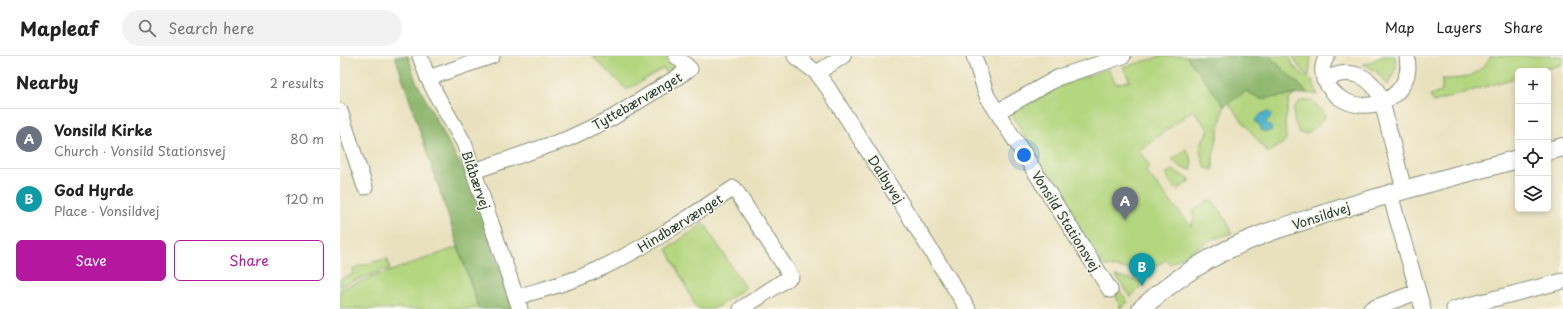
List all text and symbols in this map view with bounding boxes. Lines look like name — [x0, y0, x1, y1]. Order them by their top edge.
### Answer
search box — [122, 10, 402, 46]
text: Mapleaf — [20, 14, 98, 42]
text: Search here — [168, 16, 254, 39]
icon: search — [136, 17, 158, 39]
text: Map — [1385, 17, 1415, 38]
text: Layers — [1437, 17, 1482, 38]
text: Share — [1504, 17, 1543, 38]
street label: Tyttebærvænget — [588, 67, 685, 134]
map controls — [1515, 68, 1551, 212]
button: + — [1515, 68, 1551, 104]
text: Nearby — [16, 69, 78, 95]
text: 2 results — [270, 73, 324, 92]
button: − — [1515, 104, 1551, 140]
text: Vonsild Kirke — [54, 118, 152, 141]
text: A — [24, 129, 34, 148]
text: 80 m — [290, 129, 324, 148]
button: locate — [1515, 140, 1551, 176]
text: Church · Vonsild Stationsvej — [54, 141, 226, 160]
your location — [1014, 145, 1034, 165]
street label: Blåbærvej — [457, 148, 495, 212]
street label: Dalbyvej — [864, 151, 909, 207]
street label: Vonsild Stationsvej — [1028, 167, 1105, 275]
button: layers — [1515, 176, 1551, 212]
text: God Hyrde — [54, 178, 134, 201]
pin: A — [1112, 187, 1138, 220]
text: B — [25, 189, 33, 208]
text: 120 m — [285, 189, 324, 208]
street label: Hindbærvænget — [633, 189, 726, 256]
street label: Vonsildvej — [1289, 197, 1352, 234]
text: Place · Vonsildvej — [54, 201, 159, 220]
button: Save — [16, 240, 166, 281]
button: Share — [174, 240, 324, 281]
pin: B — [1129, 253, 1155, 286]

